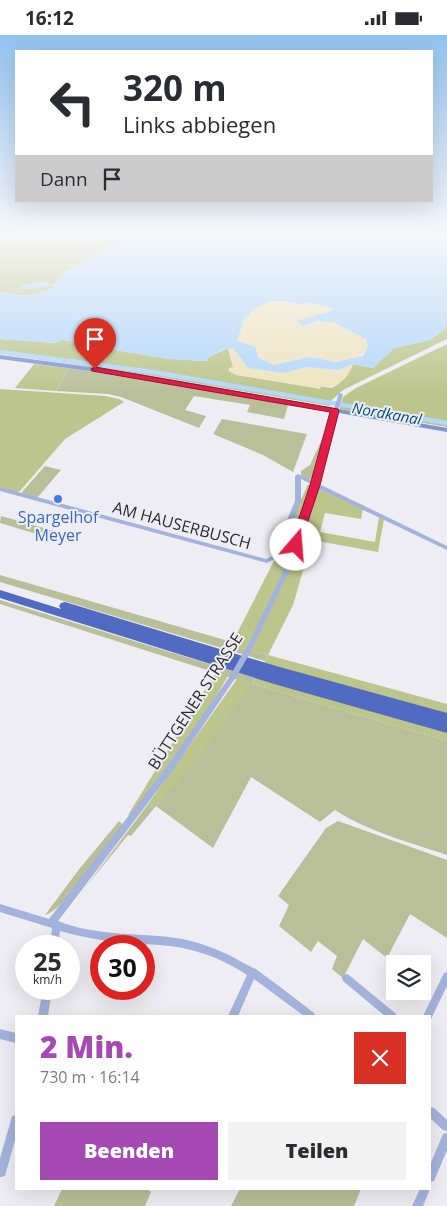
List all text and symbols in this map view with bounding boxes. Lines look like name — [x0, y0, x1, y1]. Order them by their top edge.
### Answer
text: 16:12 — [25, 5, 74, 31]
text: 320 m — [123, 64, 227, 111]
icon: left — [40, 70, 105, 135]
text: Links abbiegen — [123, 109, 276, 139]
icon: arrive — [98, 165, 126, 193]
text: Dann — [40, 166, 88, 192]
pin — [74, 318, 116, 369]
icon: arrive — [81, 325, 109, 353]
water label: Nordkanal — [351, 397, 425, 429]
marker: Spargelhof Meyer — [52, 493, 64, 505]
street label: AM HAUSERBUSCH — [110, 496, 254, 554]
place label: Spargelhof Meyer — [18, 506, 100, 546]
position arrow — [269, 518, 321, 570]
street label: BÜTTGENER STRASSE — [142, 628, 248, 774]
speed limit sign: 30 — [90, 935, 155, 1000]
text: 25 — [33, 944, 62, 978]
map controls — [386, 955, 431, 1000]
button: layers — [386, 955, 431, 1000]
text: km/h — [33, 971, 62, 988]
text: 2 Min. — [40, 1026, 133, 1067]
button: close — [354, 1032, 406, 1084]
text: 730 m · 16:14 — [40, 1066, 140, 1088]
button: Beenden — [40, 1122, 218, 1180]
button: Teilen — [228, 1122, 406, 1180]

